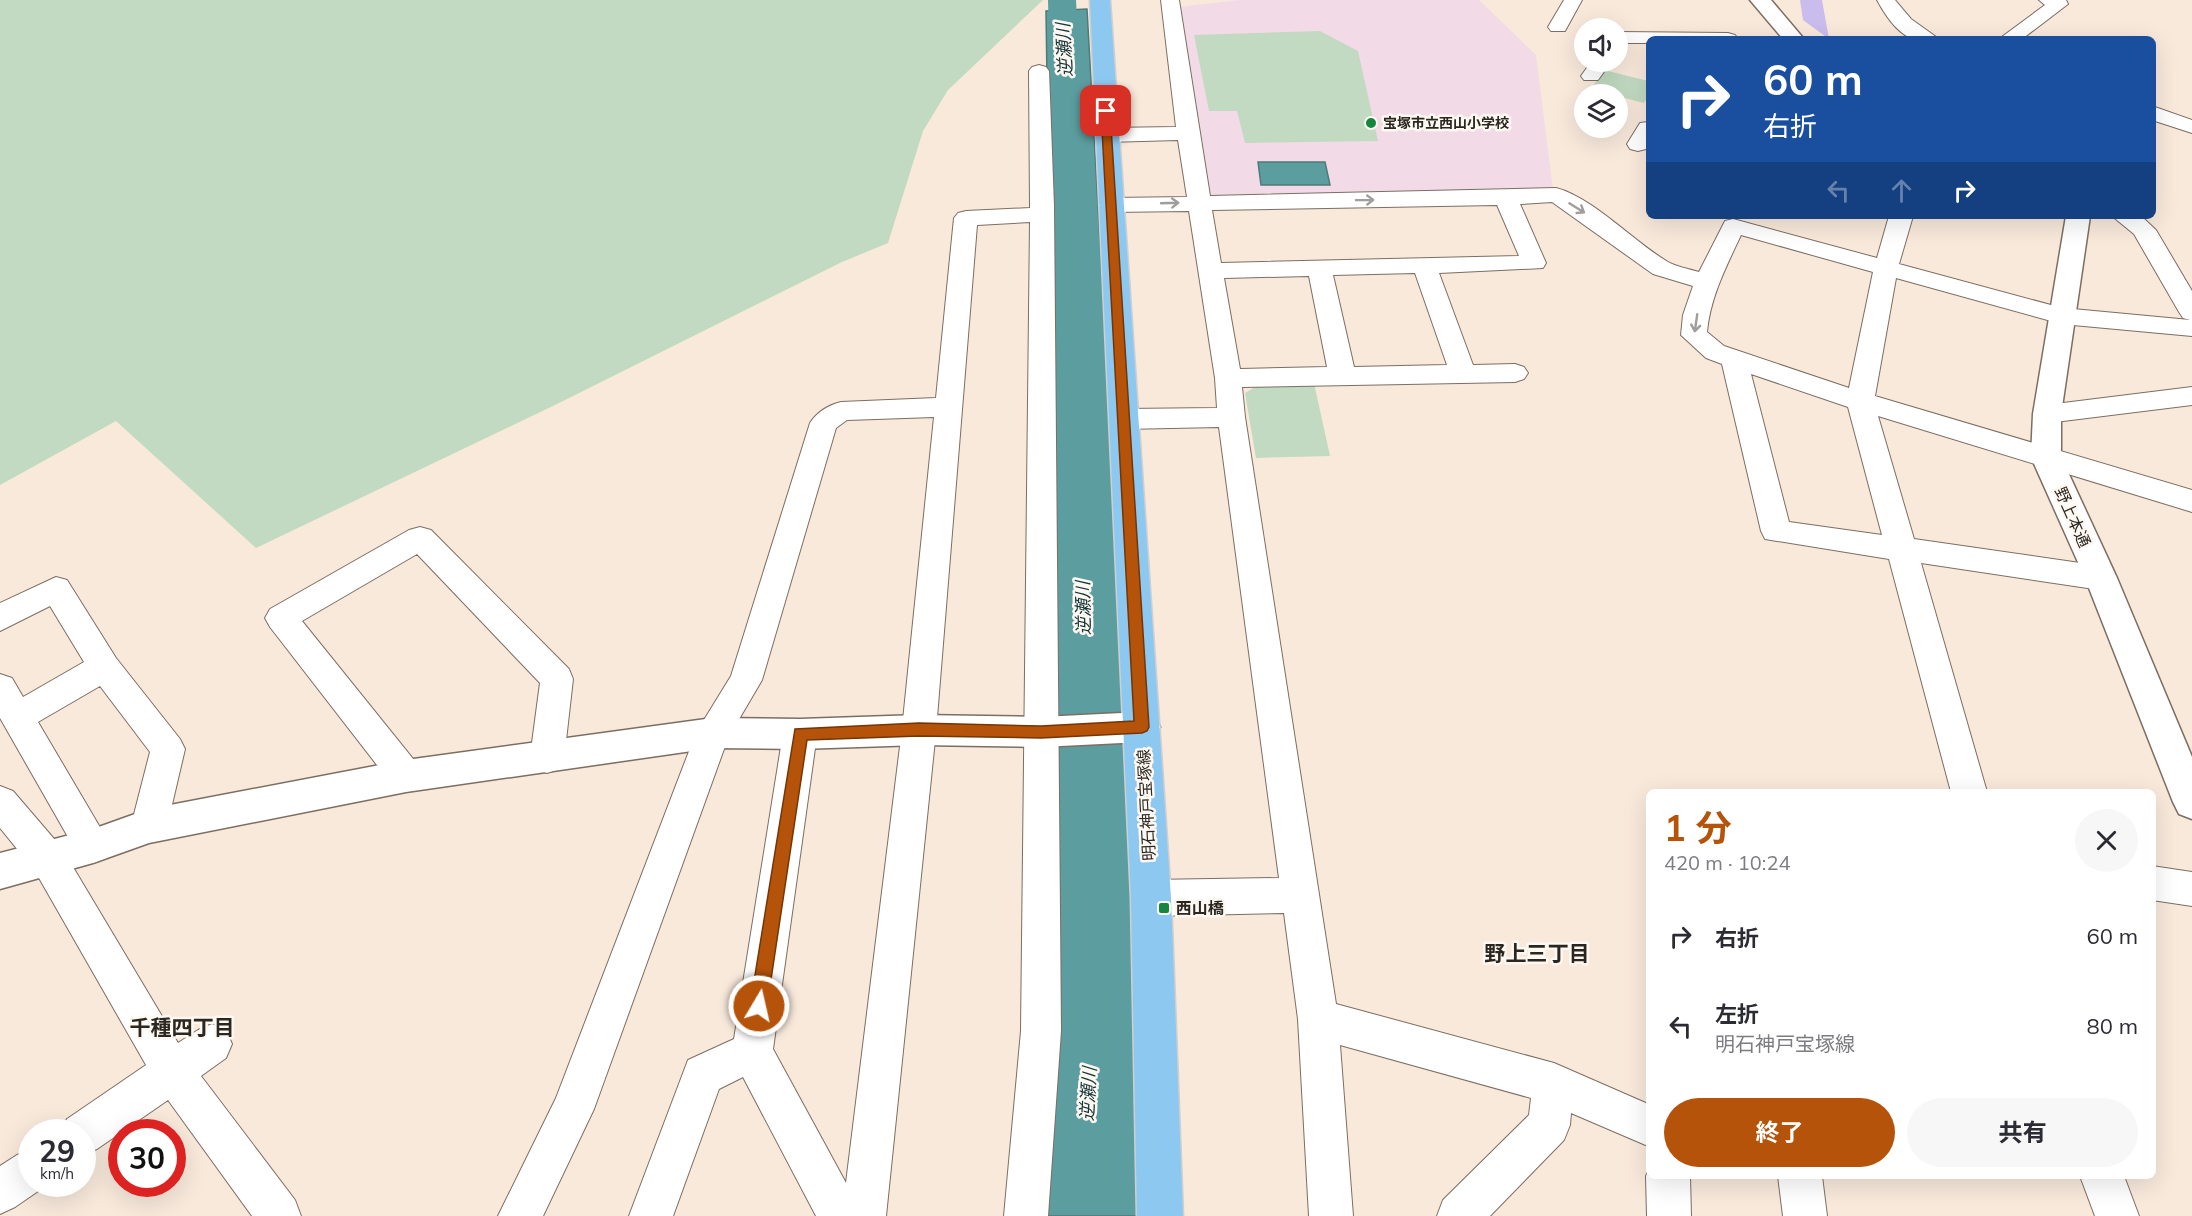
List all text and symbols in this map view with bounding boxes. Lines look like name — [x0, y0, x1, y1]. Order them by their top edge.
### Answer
map controls — [1574, 18, 1628, 138]
button: sound — [1574, 18, 1628, 72]
water label: 逆瀬川 — [1051, 20, 1077, 78]
text: 60 m — [1763, 53, 1863, 106]
icon: right — [1664, 60, 1742, 138]
button: layers — [1574, 84, 1628, 138]
pin — [1080, 85, 1131, 136]
icon: arrive — [1089, 94, 1122, 127]
text: 右折 — [1763, 109, 1817, 143]
place label: 宝塚市立西山小学校 — [1383, 114, 1509, 132]
marker: 宝塚市立西山小学校 — [1364, 116, 1378, 130]
icon: left — [1822, 174, 1855, 207]
icon: ahead — [1885, 174, 1918, 207]
icon: right — [1948, 174, 1981, 207]
one-way arrow — [1354, 194, 1374, 206]
one-way arrow — [1159, 198, 1179, 209]
one-way arrow — [1568, 202, 1585, 214]
one-way arrow — [1690, 313, 1701, 332]
street label: 野上本通 — [2051, 484, 2095, 550]
water label: 逆瀬川 — [1071, 579, 1095, 635]
street label: 明石神戸宝塚線 — [1133, 749, 1159, 861]
text: 1 分 — [1664, 805, 1731, 850]
button: close — [2075, 809, 2138, 872]
text: 420 m · 10:24 — [1664, 850, 1790, 875]
place label: 西山橋 — [1176, 898, 1224, 918]
marker: 西山橋 — [1157, 901, 1171, 915]
icon: right — [1664, 920, 1697, 953]
text: 60 m — [2087, 922, 2138, 950]
text: 右折 — [1715, 924, 1759, 952]
district label: 野上三丁目 — [1485, 940, 1590, 966]
position arrow — [727, 974, 791, 1038]
text: 左折 — [1715, 1000, 1759, 1028]
icon: left — [1664, 1010, 1697, 1043]
text: 80 m — [2087, 1012, 2138, 1040]
district label: 千種四丁目 — [130, 1014, 235, 1040]
text: 明石神戸宝塚線 — [1715, 1031, 1855, 1056]
water label: 逆瀬川 — [1075, 1064, 1101, 1122]
button: 終了 — [1664, 1098, 1895, 1167]
button: 共有 — [1907, 1098, 2138, 1167]
speed limit sign: 30 — [108, 1119, 186, 1197]
text: 29 — [39, 1132, 75, 1170]
text: km/h — [40, 1164, 74, 1183]

